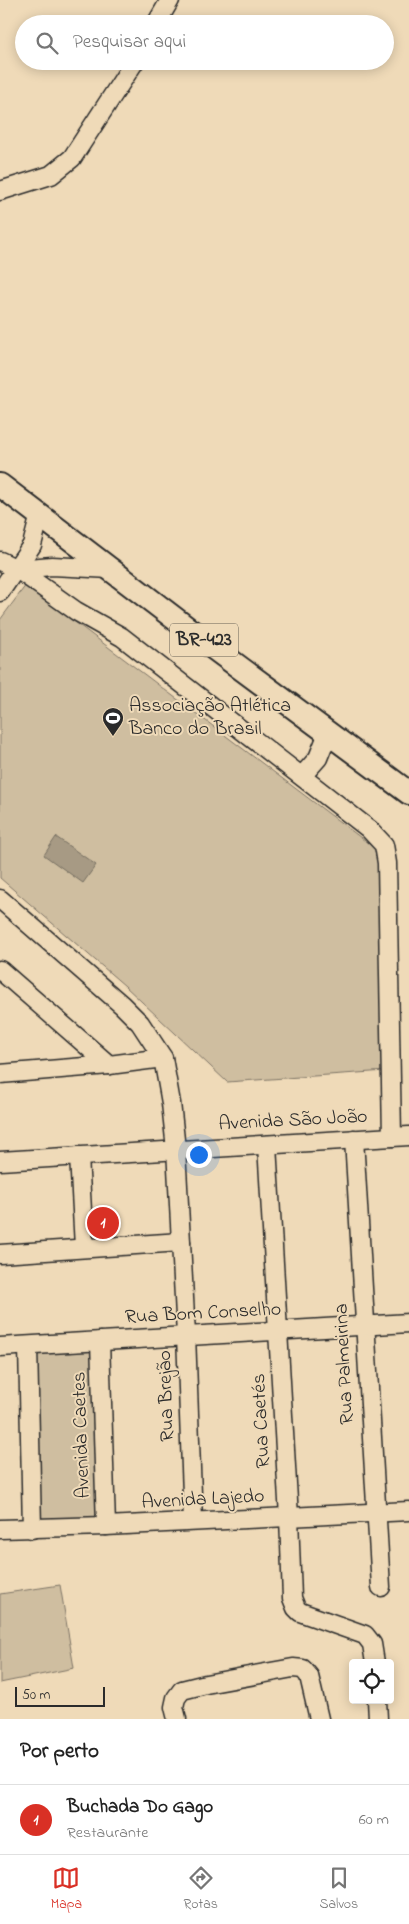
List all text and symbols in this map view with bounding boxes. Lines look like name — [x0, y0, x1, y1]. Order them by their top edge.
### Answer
search box — [15, 15, 394, 70]
icon: search — [33, 29, 61, 57]
text: Pesquisar aqui — [73, 29, 186, 56]
road number: BR-423 — [170, 624, 238, 656]
place label: Associação Atlética Banco do Brasil — [128, 692, 291, 744]
sports icon: Associação Atlética Banco do Brasil — [101, 706, 125, 737]
street label: Avenida São João — [218, 1103, 368, 1139]
your location — [186, 1142, 212, 1168]
pin: 1 — [87, 1204, 119, 1242]
street label: Rua Bom Conselho — [124, 1295, 282, 1333]
street label: Rua Palmeirina — [327, 1303, 363, 1425]
street label: Rua Brejão — [151, 1350, 183, 1442]
street label: Avenida Caetes — [65, 1371, 99, 1499]
street label: Rua Caetés — [245, 1373, 279, 1469]
street label: Avenida Lajedo — [141, 1482, 265, 1518]
map controls — [349, 1659, 394, 1704]
button: locate — [349, 1659, 394, 1704]
scale bar — [15, 1684, 105, 1707]
text: 50 m — [22, 1685, 50, 1706]
text: Por perto — [20, 1737, 99, 1767]
text: Buchada Do Gago — [67, 1794, 213, 1821]
text: 1 — [33, 1808, 39, 1832]
text: 60 m — [359, 1808, 389, 1832]
text: Restaurante — [67, 1821, 148, 1845]
tab: Mapa — [51, 1864, 82, 1915]
tab: Rotas — [184, 1864, 218, 1915]
tab: Salvos — [319, 1864, 358, 1915]

